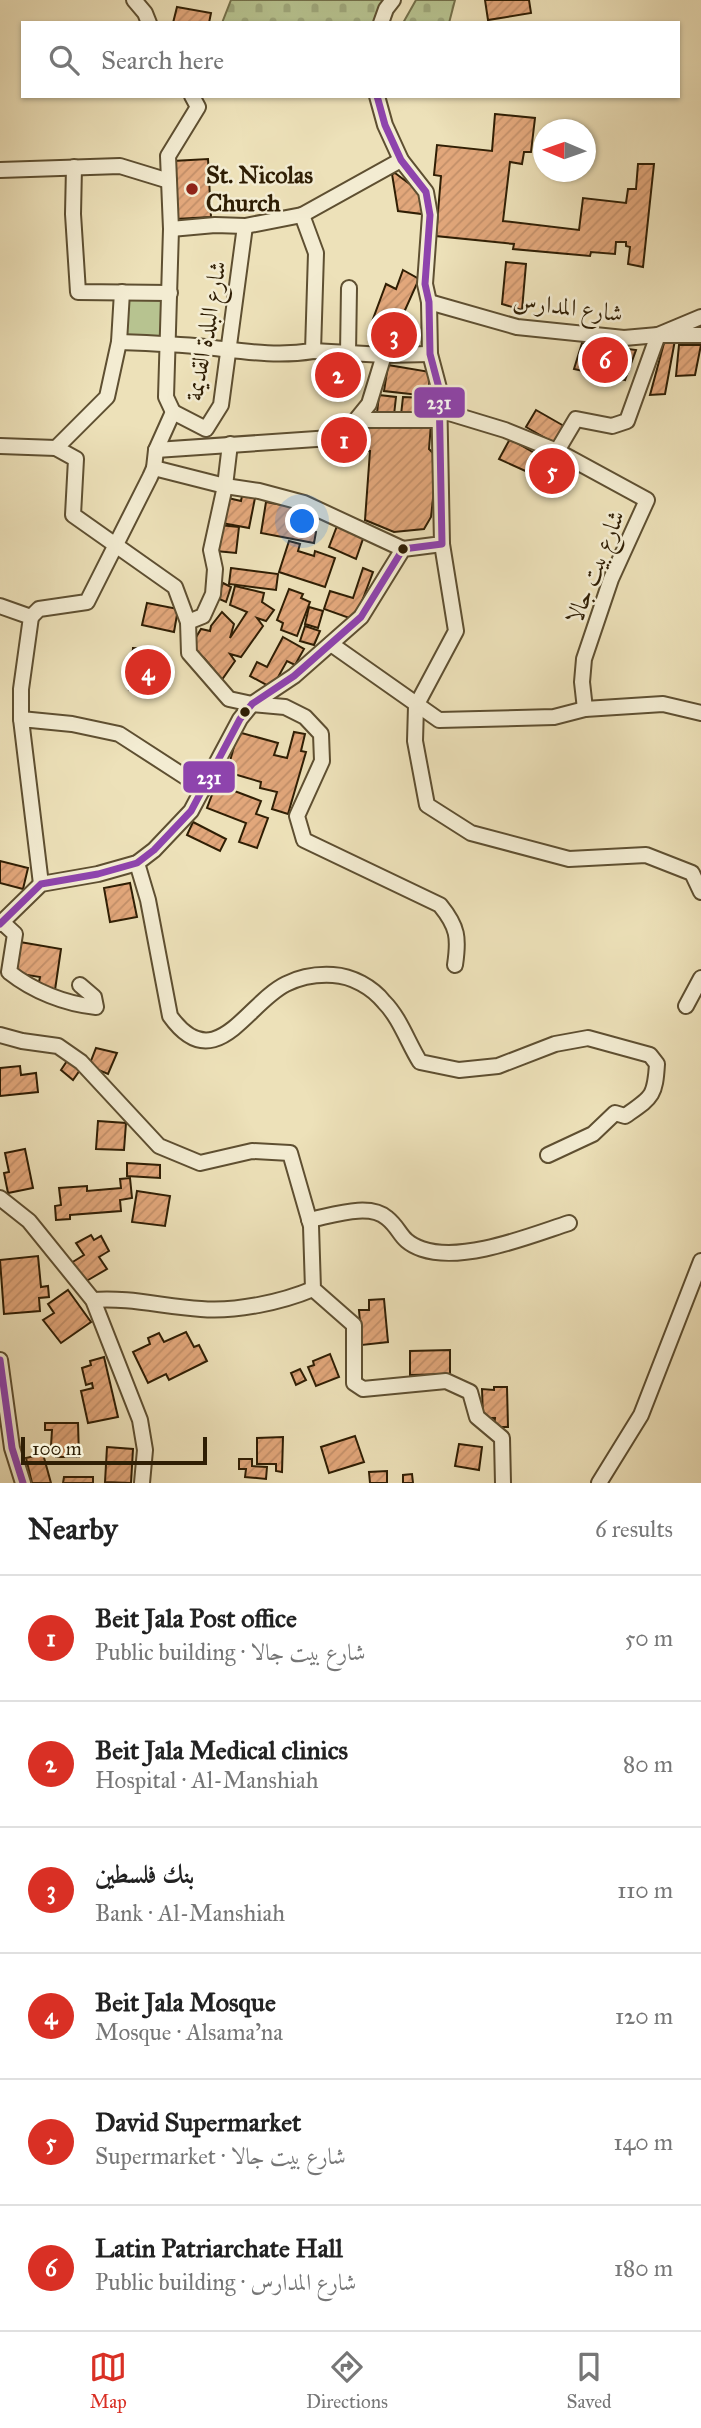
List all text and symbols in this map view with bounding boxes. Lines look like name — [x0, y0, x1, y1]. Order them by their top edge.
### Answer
search box — [21, 21, 680, 98]
icon: search — [45, 41, 83, 79]
text: Search here — [101, 44, 224, 76]
north arrow — [533, 119, 596, 182]
place label: St. Nicolas Church — [206, 160, 313, 218]
marker: St. Nicolas Church — [184, 181, 200, 197]
street label: شارع البلدة القديمة — [179, 259, 238, 404]
street label: شارع المدارس — [511, 285, 625, 334]
pin: 3 — [371, 309, 417, 361]
pin: 6 — [582, 334, 628, 386]
pin: 2 — [315, 349, 361, 401]
line badge: 231 — [413, 386, 466, 419]
text: 231 — [427, 391, 452, 415]
pin: 1 — [321, 414, 367, 466]
pin: 5 — [529, 445, 575, 497]
your location — [285, 504, 319, 538]
street label: شارع بيت جالا — [559, 506, 636, 630]
unlabelled marker — [396, 542, 410, 556]
pin: 4 — [125, 646, 171, 698]
unlabelled marker — [238, 705, 252, 719]
line badge: 231 — [182, 760, 236, 794]
text: 231 — [197, 766, 222, 790]
scale bar — [21, 1434, 206, 1466]
text: 100 m — [32, 1437, 82, 1460]
text: Nearby — [28, 1511, 118, 1547]
text: 6 results — [595, 1515, 673, 1543]
text: Beit Jala Post office — [95, 1602, 297, 1634]
text: 1 — [46, 1624, 56, 1652]
text: 50 m — [625, 1624, 673, 1652]
text: Public building · شارع بيت جالا — [95, 1638, 365, 1666]
text: Beit Jala Medical clinics — [95, 1734, 348, 1766]
text: 2 — [45, 1750, 57, 1778]
text: 80 m — [623, 1750, 673, 1778]
text: Hospital · Al-Manshiah — [95, 1766, 319, 1794]
text: بنك فلسطين — [95, 1858, 194, 1890]
text: 3 — [46, 1876, 56, 1904]
text: 110 m — [617, 1876, 673, 1904]
text: Bank · Al-Manshiah — [95, 1899, 285, 1927]
text: Beit Jala Mosque — [95, 1986, 276, 2018]
text: 4 — [45, 2002, 57, 2030]
text: 120 m — [615, 2002, 673, 2030]
text: Mosque · Alsama'na — [95, 2018, 283, 2046]
text: David Supermarket — [95, 2106, 301, 2138]
text: 5 — [46, 2128, 56, 2156]
text: 140 m — [613, 2128, 673, 2156]
text: Supermarket · شارع بيت جالا — [95, 2142, 346, 2170]
text: Latin Patriarchate Hall — [95, 2232, 343, 2264]
text: 6 — [45, 2254, 57, 2282]
text: 180 m — [614, 2254, 673, 2282]
text: Public building · شارع المدارس — [95, 2268, 356, 2296]
tab: Map — [89, 2348, 127, 2413]
tab: Directions — [306, 2348, 388, 2413]
tab: Saved — [567, 2348, 612, 2413]

